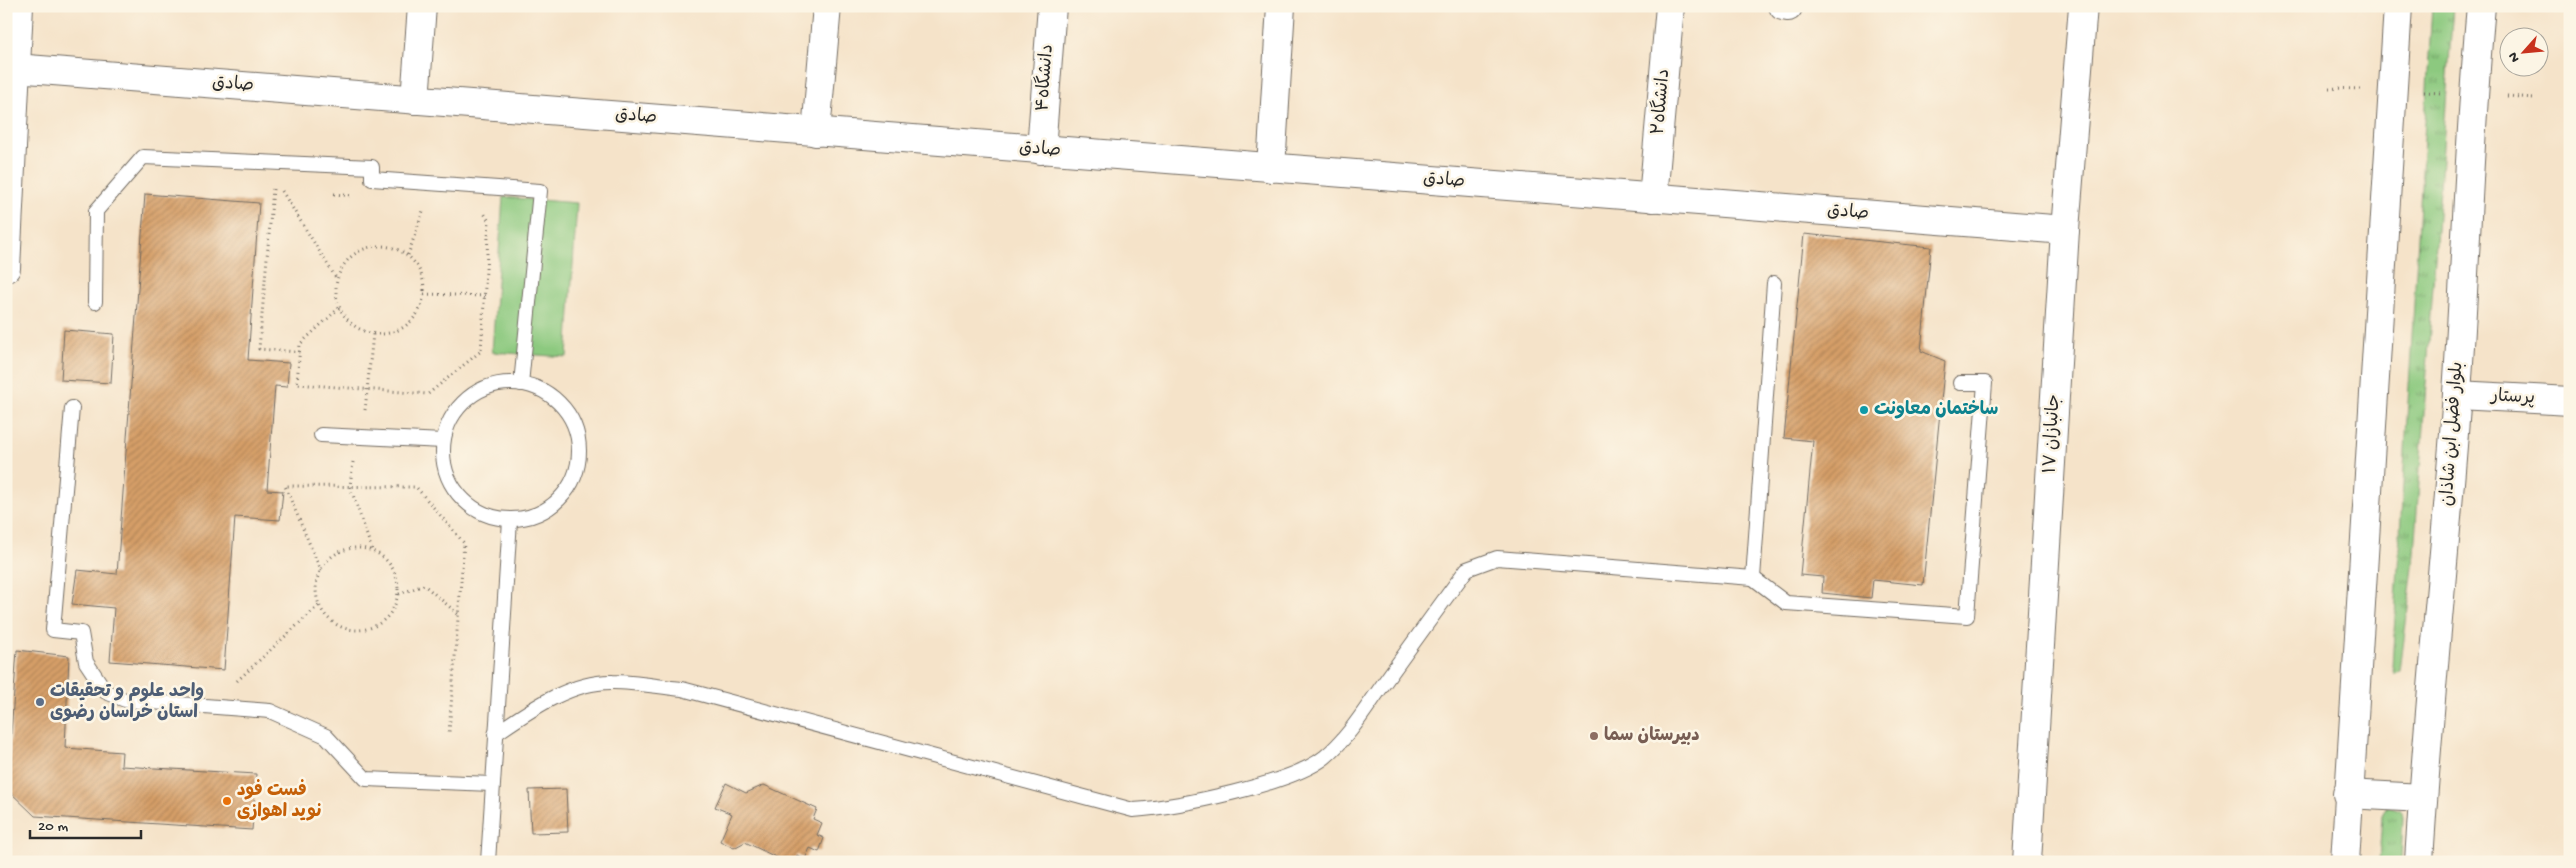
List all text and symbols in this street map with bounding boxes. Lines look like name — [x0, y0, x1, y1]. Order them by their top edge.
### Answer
north arrow — [2498, 28, 2548, 78]
street label: دانشگاه۴ — [1031, 44, 1059, 112]
text: N — [2505, 49, 2524, 65]
street label: دانشگاه۲ — [1647, 68, 1675, 136]
street label: صادق — [211, 73, 255, 97]
street label: صادق — [614, 105, 658, 129]
street label: صادق — [1018, 138, 1062, 162]
street label: صادق — [1422, 169, 1466, 193]
street label: صادق — [1826, 201, 1870, 225]
street label: بلوار فضل ابن شاذان — [2437, 361, 2469, 507]
street label: پرستار — [2489, 386, 2535, 410]
street label: جانبازان ۱۷ — [2040, 394, 2066, 474]
place label: ساختمان معاونت — [1874, 400, 1998, 421]
marker: ساختمان معاونت — [1858, 404, 1870, 416]
place label: واحد علوم و تحقیقات استان خراسان رضوی — [50, 682, 204, 724]
marker: واحد علوم و تحقیقات استان خراسان رضوی — [34, 696, 46, 708]
place label: دبیرستان سما — [1604, 726, 1700, 747]
marker: دبیرستان سما — [1588, 730, 1600, 742]
place label: فست فود نوید اهوازی — [237, 779, 321, 823]
marker: فست فود نوید اهوازی — [221, 795, 233, 807]
scale bar — [30, 808, 141, 840]
text: 20 m — [38, 818, 68, 836]

